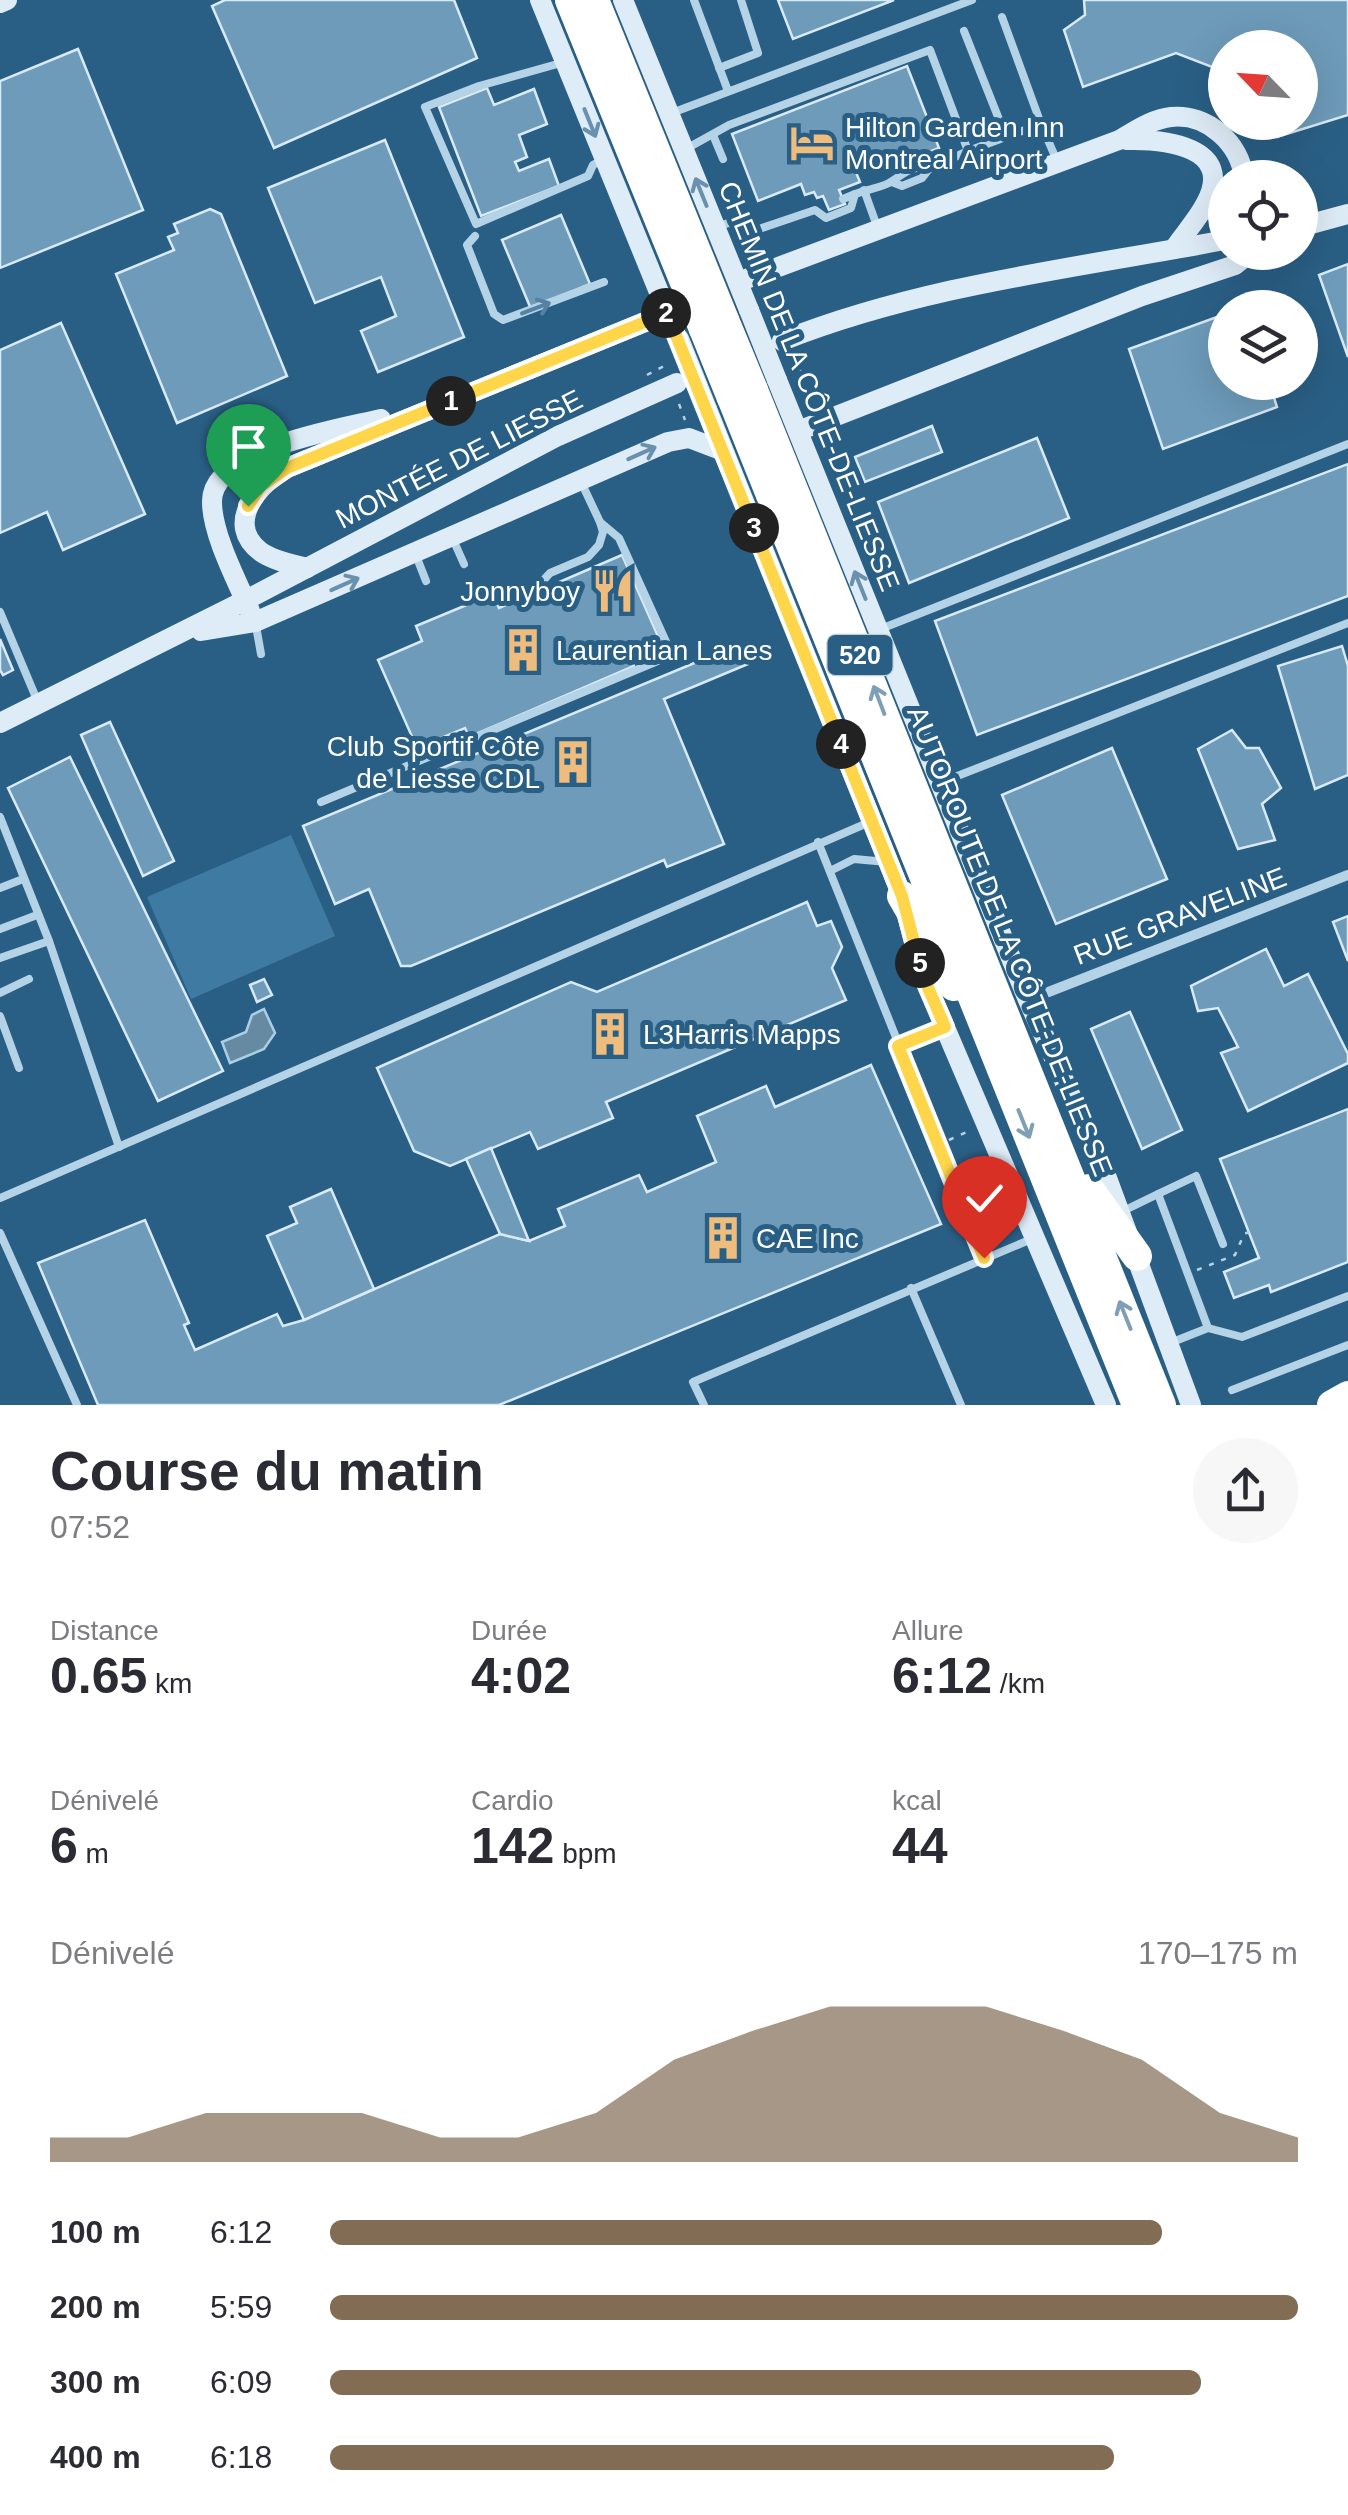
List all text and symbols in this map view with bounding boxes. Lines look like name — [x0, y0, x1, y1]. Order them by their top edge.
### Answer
north arrow — [1208, 30, 1318, 140]
map controls — [1208, 30, 1318, 400]
one-way arrow — [583, 107, 601, 137]
place label: Hilton Garden Inn Montreal Airport — [845, 112, 1064, 175]
hotel icon: Hilton Garden Inn Montreal Airport — [788, 119, 836, 167]
button: locate — [1208, 160, 1318, 270]
one-way arrow — [690, 177, 708, 207]
street label: CHEMIN DE LA CÔTE-DE-LIESSE — [712, 177, 906, 595]
pin: 2 — [641, 288, 691, 338]
button: layers — [1208, 290, 1318, 400]
one-way arrow — [521, 297, 551, 315]
text: 2 — [658, 297, 674, 328]
pin: 1 — [426, 376, 476, 426]
street label: MONTÉE DE LIESSE — [331, 383, 587, 535]
text: 1 — [443, 385, 459, 416]
pin — [206, 404, 291, 507]
icon: arrive — [221, 419, 276, 474]
one-way arrow — [626, 443, 657, 461]
pin: 3 — [729, 503, 779, 553]
text: 3 — [746, 512, 762, 543]
restaurant icon: Jonnyboy — [589, 567, 637, 615]
one-way arrow — [850, 570, 868, 601]
one-way arrow — [329, 574, 360, 592]
place label: Jonnyboy — [460, 576, 580, 607]
building icon: Laurentian Lanes — [499, 626, 547, 674]
place label: Laurentian Lanes — [556, 635, 772, 666]
road number: 520 — [828, 635, 892, 675]
one-way arrow — [868, 685, 886, 716]
street label: AUTOROUTE DE LA CÔTE-DE-LIESSE — [901, 702, 1119, 1180]
pin: 4 — [816, 719, 866, 769]
text: 4 — [833, 728, 849, 759]
place label: Club Sportif Côte de Liesse CDL — [327, 731, 540, 794]
building icon: Club Sportif Côte de Liesse CDL — [549, 738, 597, 786]
street label: RUE GRAVELINE — [1069, 861, 1291, 971]
pin: 5 — [895, 938, 945, 988]
text: 5 — [912, 947, 928, 978]
building icon: L3Harris Mapps — [586, 1010, 634, 1058]
place label: L3Harris Mapps — [643, 1019, 841, 1050]
one-way arrow — [1016, 1108, 1034, 1139]
pin — [942, 1156, 1027, 1259]
icon: check — [957, 1171, 1012, 1226]
building icon: CAE Inc — [699, 1214, 747, 1262]
place label: CAE Inc — [756, 1223, 859, 1254]
one-way arrow — [1114, 1300, 1132, 1330]
button: share — [1193, 1438, 1298, 1543]
text: Course du matin — [50, 1440, 484, 1502]
text: 07:52 — [50, 1509, 130, 1545]
text: Distance — [50, 1615, 159, 1646]
text: Durée — [471, 1615, 547, 1646]
text: Allure — [892, 1615, 964, 1646]
text: 0.65 — [50, 1648, 147, 1704]
text: 4:02 — [471, 1648, 571, 1704]
text: 6:12 — [892, 1648, 992, 1704]
text: km — [147, 1668, 192, 1699]
text: /km — [992, 1668, 1045, 1699]
text: Dénivelé — [50, 1785, 159, 1816]
text: Cardio — [471, 1785, 553, 1816]
text: kcal — [892, 1785, 942, 1816]
text: 6 — [50, 1818, 78, 1874]
text: 142 — [471, 1818, 554, 1874]
text: 44 — [892, 1818, 948, 1874]
text: m — [78, 1838, 109, 1869]
text: bpm — [554, 1838, 617, 1869]
text: Dénivelé — [50, 1935, 175, 1971]
text: 170–175 m — [1138, 1935, 1298, 1971]
text: 100 m — [50, 2214, 141, 2250]
text: 6:12 — [210, 2214, 272, 2250]
text: 200 m — [50, 2289, 141, 2325]
text: 5:59 — [210, 2289, 272, 2325]
text: 300 m — [50, 2364, 141, 2400]
text: 6:09 — [210, 2364, 272, 2400]
text: 400 m — [50, 2439, 141, 2475]
text: 6:18 — [210, 2439, 272, 2475]

